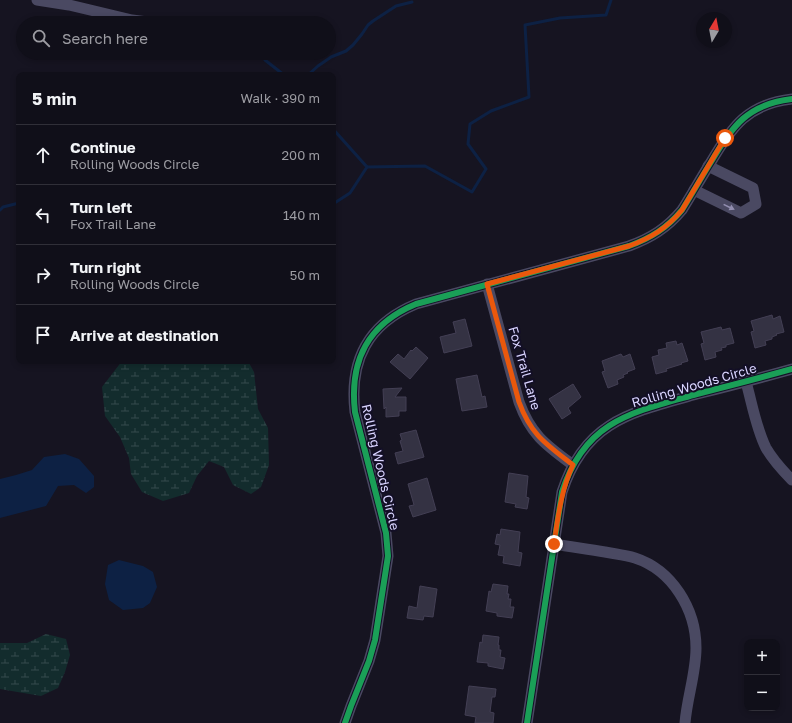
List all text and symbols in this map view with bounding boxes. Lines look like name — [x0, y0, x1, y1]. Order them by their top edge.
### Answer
north arrow — [696, 12, 732, 48]
search box — [16, 16, 336, 60]
icon: search — [30, 27, 52, 49]
text: Search here — [62, 29, 148, 47]
text: 5 min — [32, 88, 76, 109]
text: Walk · 390 m — [241, 90, 320, 106]
route start — [716, 129, 734, 147]
text: Continue — [70, 138, 136, 156]
icon: ahead — [32, 144, 54, 166]
text: 200 m — [282, 147, 320, 163]
text: Rolling Woods Circle — [70, 156, 199, 172]
text: Turn left — [70, 198, 132, 216]
icon: left — [32, 204, 54, 226]
one-way arrow — [724, 204, 735, 210]
text: 140 m — [283, 207, 320, 223]
text: Fox Trail Lane — [70, 216, 156, 232]
text: Turn right — [70, 258, 141, 276]
icon: right — [32, 264, 54, 286]
text: 50 m — [290, 267, 320, 283]
text: Rolling Woods Circle — [70, 276, 199, 292]
icon: arrive — [32, 324, 54, 346]
street label: Fox Trail Lane — [505, 324, 545, 412]
text: Arrive at destination — [70, 326, 219, 344]
street label: Rolling Woods Circle — [630, 360, 758, 410]
street label: Rolling Woods Circle — [359, 402, 403, 532]
route end — [545, 535, 563, 553]
map controls — [744, 639, 780, 711]
button: + — [744, 639, 780, 675]
button: − — [744, 675, 780, 711]

